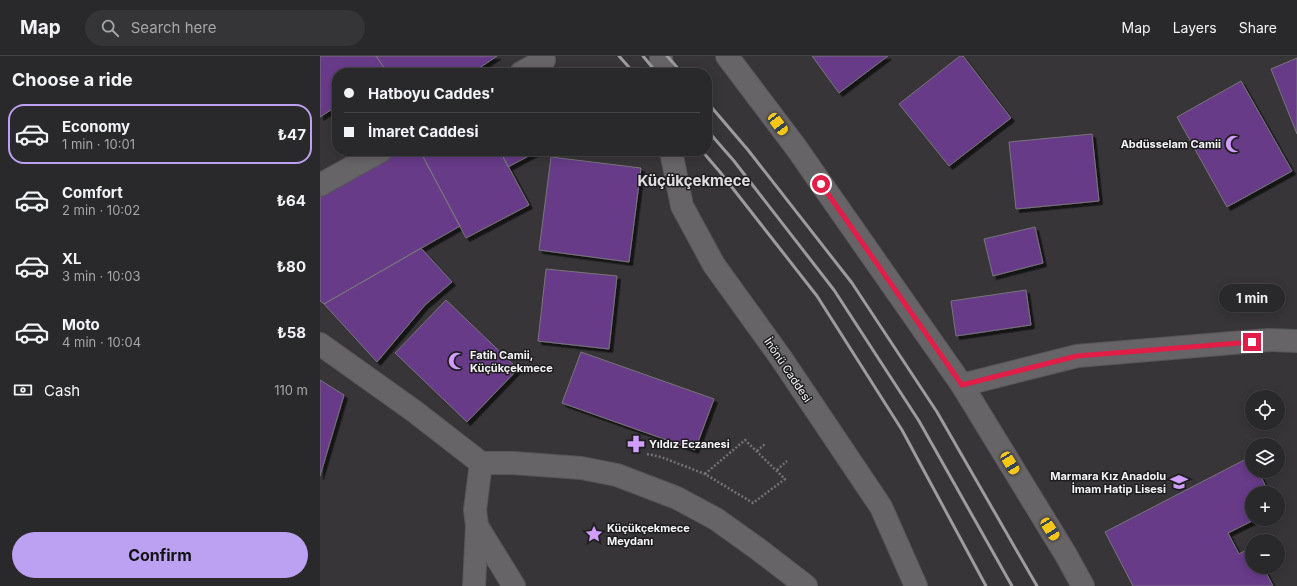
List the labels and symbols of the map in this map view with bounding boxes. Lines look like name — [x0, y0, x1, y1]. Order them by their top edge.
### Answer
car — [766, 111, 790, 137]
mosque icon: Abdüsselam Camii — [1224, 134, 1244, 154]
place label: Abdüsselam Camii — [1121, 137, 1221, 151]
district label: Küçükçekmece — [638, 171, 751, 190]
route start — [812, 175, 830, 193]
callout: 1 min — [1219, 284, 1285, 312]
route end — [1243, 333, 1261, 351]
street label: İnönü Caddesi — [761, 335, 815, 405]
place label: Fatih Camii, Küçükçekmece — [470, 348, 553, 375]
mosque icon: Fatih Camii, Küçükçekmece — [447, 351, 467, 371]
pharmacy icon: Yıldız Eczanesi — [626, 434, 646, 454]
place label: Yıldız Eczanesi — [649, 437, 730, 451]
car — [999, 450, 1021, 476]
place label: Marmara Kız Anadolu İmam Hatip Lisesi — [1050, 469, 1166, 496]
school or university icon: Marmara Kız Anadolu İmam Hatip Lisesi — [1169, 472, 1189, 492]
car — [1039, 516, 1061, 542]
place label: Küçükçekmece Meydanı — [607, 521, 690, 548]
place icon: Küçükçekmece Meydanı — [584, 524, 604, 544]

